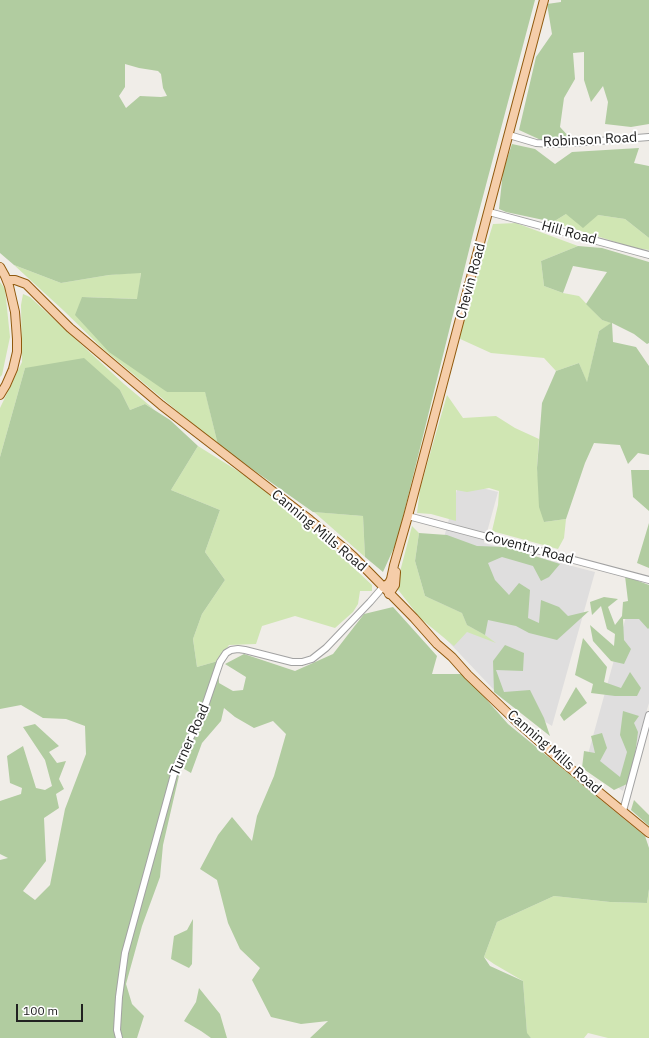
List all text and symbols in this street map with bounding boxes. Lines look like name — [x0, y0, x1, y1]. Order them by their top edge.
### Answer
street label: Robinson Road — [542, 129, 638, 151]
street label: Hill Road — [540, 218, 598, 248]
street label: Chevin Road — [453, 241, 489, 321]
street label: Canning Mills Road — [268, 486, 370, 576]
street label: Coventry Road — [483, 528, 575, 568]
street label: Turner Road — [167, 702, 213, 778]
street label: Canning Mills Road — [504, 707, 604, 797]
scale bar — [18, 996, 85, 1022]
text: 100 m — [23, 1003, 58, 1018]

